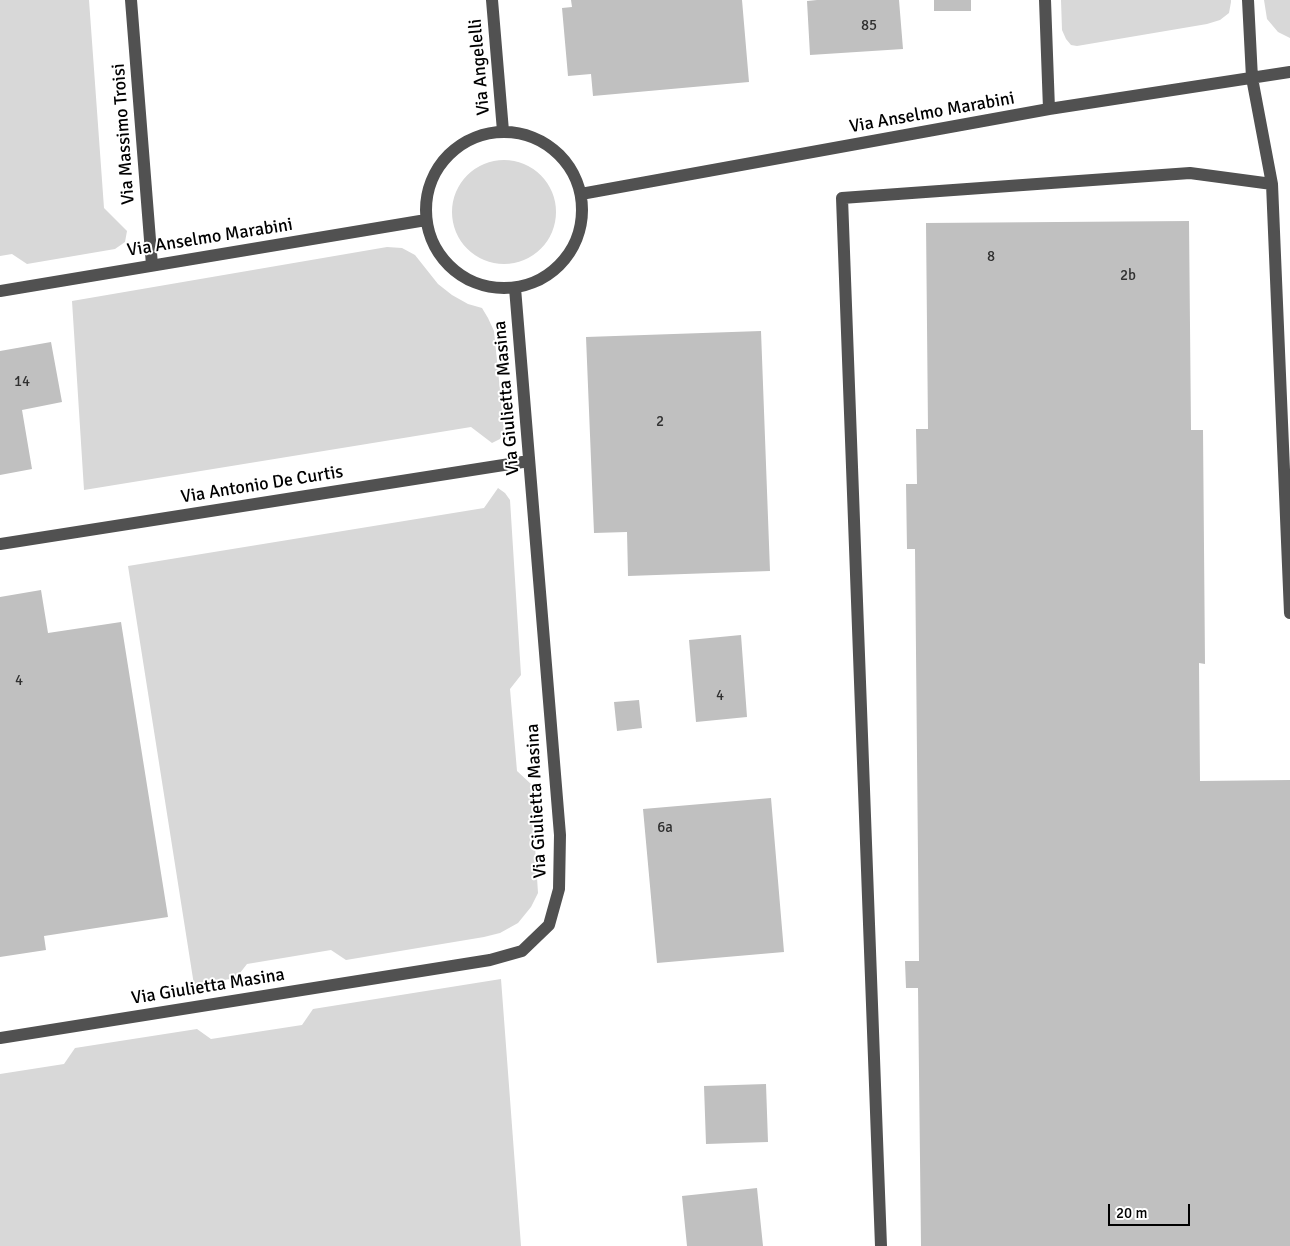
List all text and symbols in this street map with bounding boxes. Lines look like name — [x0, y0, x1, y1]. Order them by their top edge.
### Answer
house number: 85 — [861, 17, 877, 35]
street label: Via Angelelli — [465, 18, 495, 116]
street label: Via Massimo Troisi — [108, 63, 140, 205]
street label: Via Anselmo Marabini — [848, 88, 1016, 138]
street label: Via Anselmo Marabini — [126, 214, 294, 262]
house number: 8 — [987, 248, 995, 266]
house number: 2b — [1120, 267, 1136, 285]
street label: Via Giulietta Masina — [489, 320, 525, 476]
house number: 14 — [14, 373, 30, 391]
house number: 2 — [656, 413, 664, 431]
street label: Via Antonio De Curtis — [179, 461, 345, 509]
house number: 4 — [15, 672, 23, 690]
house number: 4 — [716, 687, 724, 705]
street label: Via Giulietta Masina — [522, 723, 552, 879]
house number: 6a — [657, 819, 673, 837]
street label: Via Giulietta Masina — [130, 964, 286, 1010]
scale bar — [1110, 1194, 1192, 1226]
text: 20 m — [1116, 1204, 1147, 1222]

